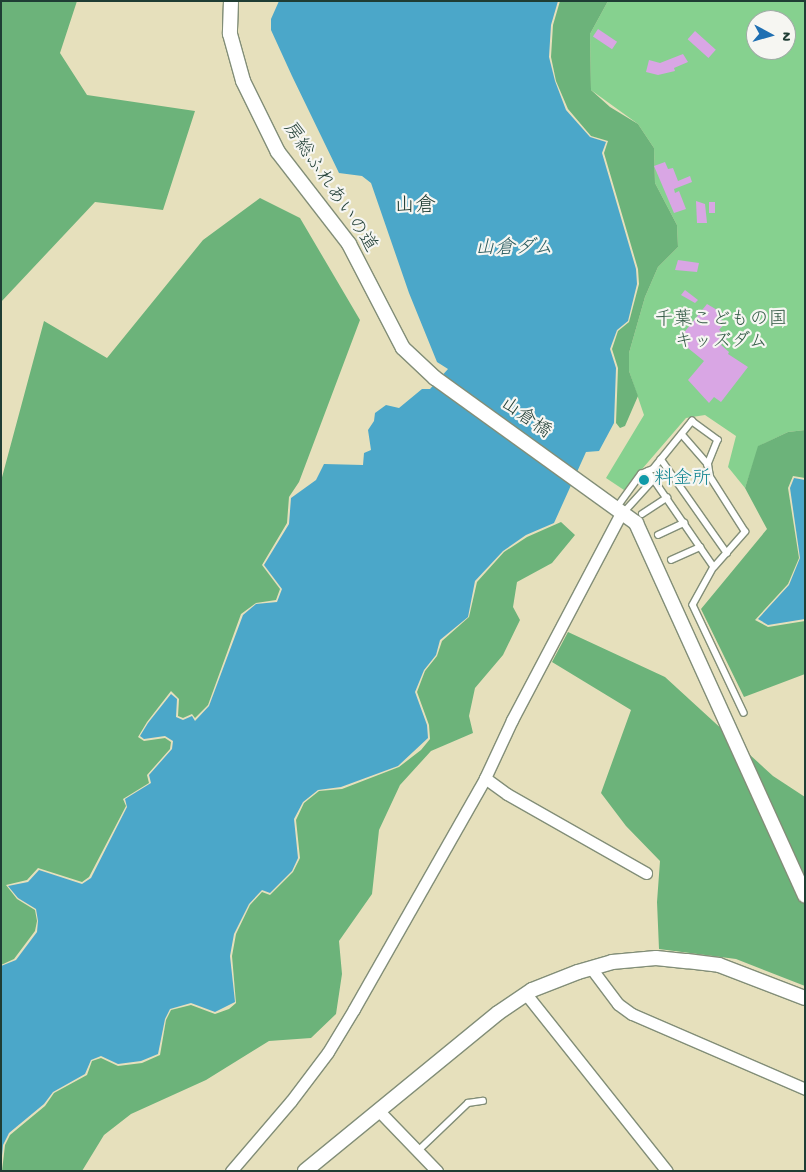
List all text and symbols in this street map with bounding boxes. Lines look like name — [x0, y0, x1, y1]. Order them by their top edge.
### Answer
north arrow — [746, 10, 796, 60]
text: N — [776, 31, 794, 42]
street label: 房総ふれあいの道 — [277, 119, 381, 257]
district label: 山倉 — [394, 195, 436, 221]
water label: 山倉ダム — [474, 237, 554, 261]
park label: 千葉こどもの国 キッズダム — [655, 310, 787, 354]
street label: 山倉橋 — [495, 393, 555, 445]
place label: 料金所 — [654, 469, 711, 491]
marker: 料金所 — [638, 474, 650, 486]

